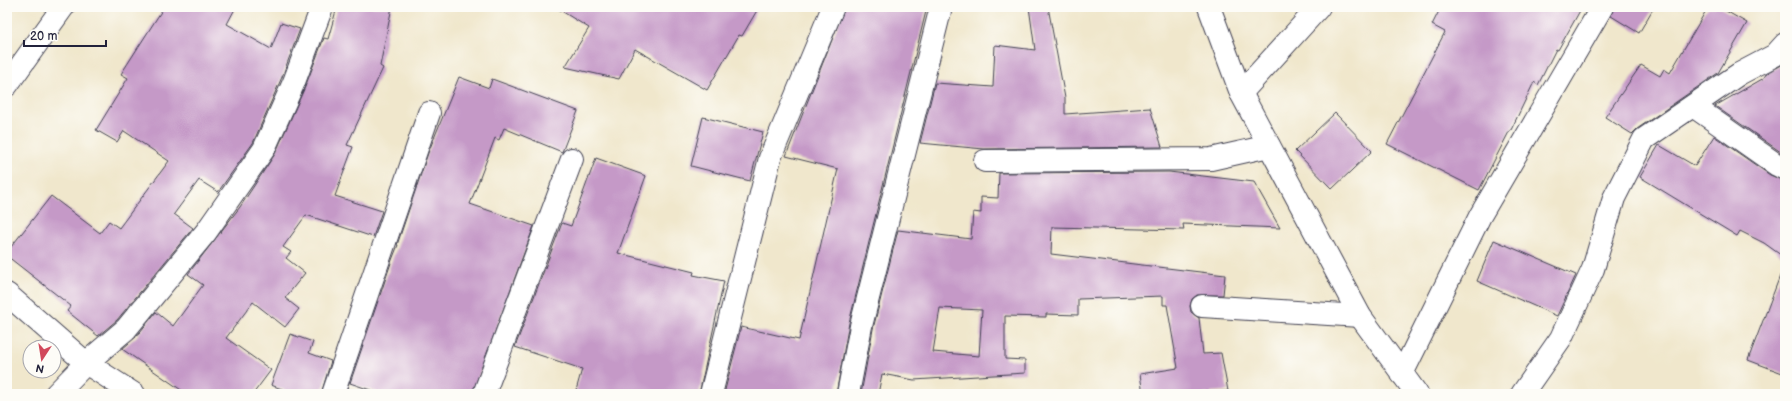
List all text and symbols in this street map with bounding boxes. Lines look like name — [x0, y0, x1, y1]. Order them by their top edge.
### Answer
scale bar — [24, 22, 106, 48]
text: 20 m — [30, 29, 57, 44]
north arrow — [22, 339, 62, 379]
text: N — [35, 361, 45, 376]

